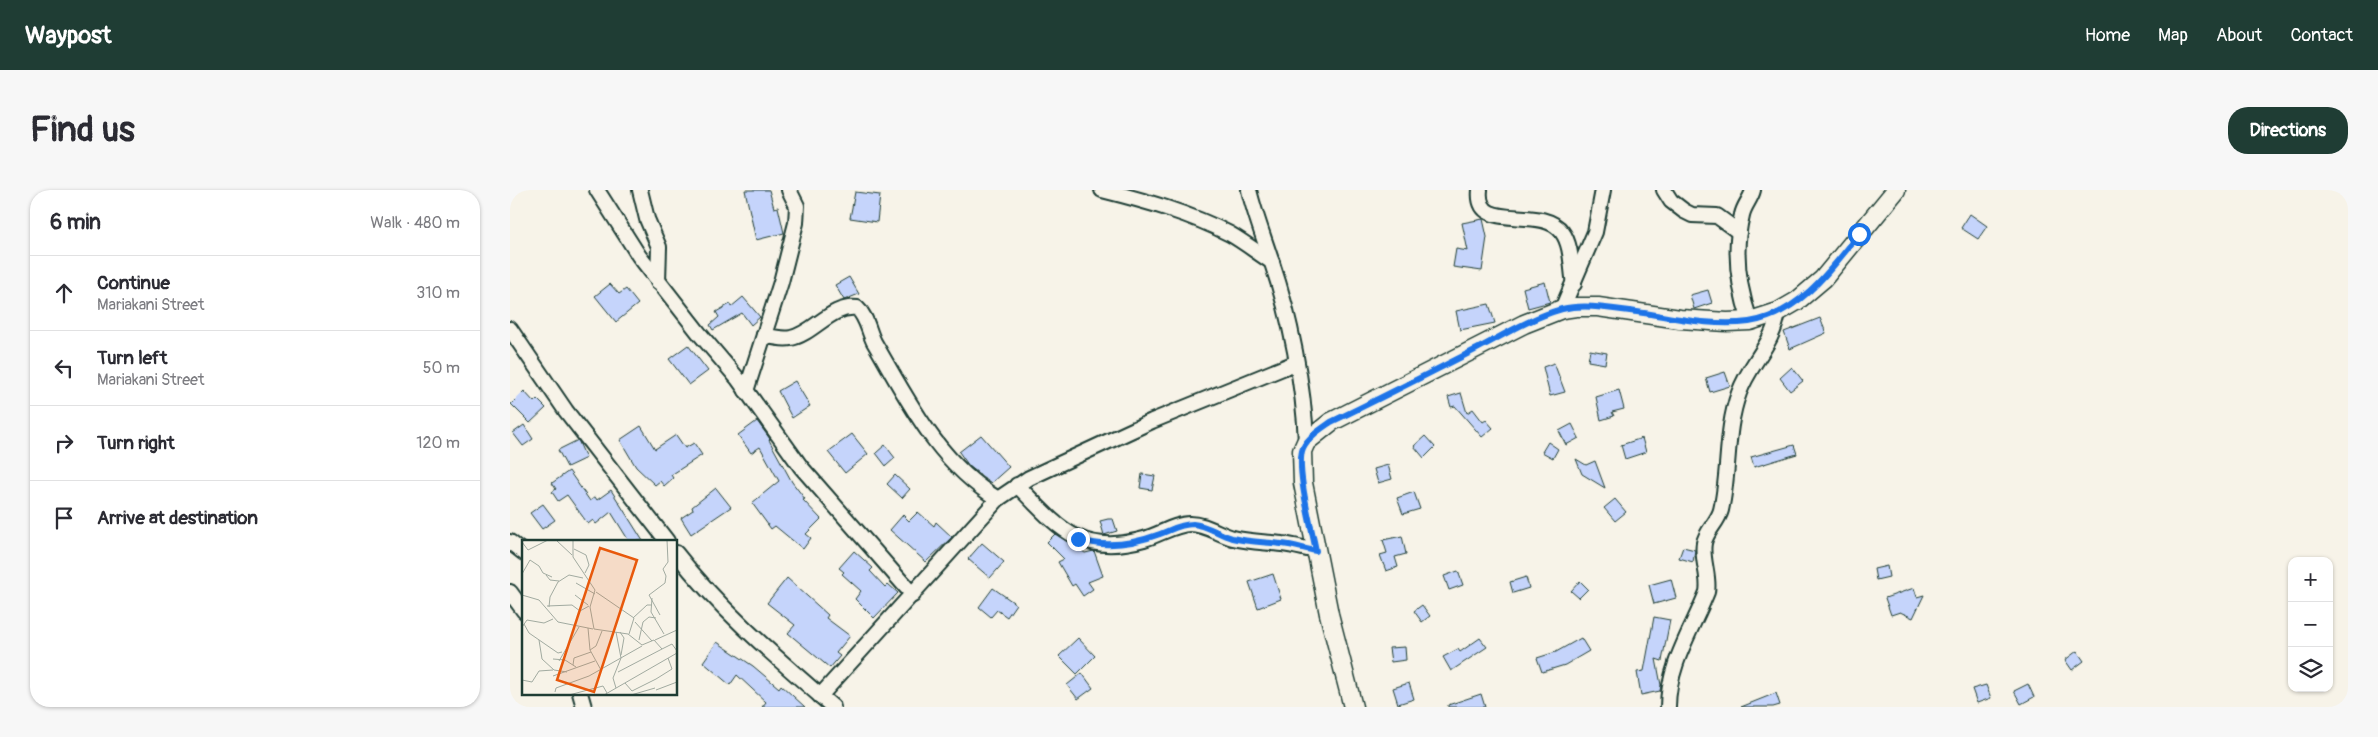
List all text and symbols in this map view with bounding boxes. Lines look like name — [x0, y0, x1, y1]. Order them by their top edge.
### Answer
text: Waypost — [25, 21, 112, 50]
text: Home — [2085, 24, 2130, 47]
text: Map — [2158, 24, 2188, 47]
text: About — [2216, 24, 2262, 47]
text: Contact — [2290, 24, 2353, 47]
button: Directions — [2228, 107, 2348, 154]
text: Find us — [30, 108, 135, 152]
text: 6 min — [50, 209, 101, 236]
text: Walk · 480 m — [370, 213, 460, 233]
route start — [1848, 223, 1871, 246]
text: Continue — [97, 271, 170, 295]
icon: ahead — [50, 279, 78, 307]
text: 310 m — [416, 283, 460, 303]
text: Mariakani Street — [97, 295, 204, 315]
text: Turn left — [97, 346, 167, 370]
icon: left — [50, 354, 78, 382]
text: 50 m — [423, 358, 460, 378]
text: Mariakani Street — [97, 370, 204, 390]
icon: right — [50, 429, 78, 457]
text: Turn right — [97, 431, 175, 455]
text: 120 m — [416, 433, 460, 453]
icon: arrive — [50, 504, 78, 532]
text: Arrive at destination — [97, 506, 258, 530]
route end — [1067, 528, 1090, 551]
inset map — [522, 540, 678, 694]
map controls — [2288, 557, 2333, 692]
button: + — [2288, 557, 2333, 602]
button: − — [2288, 602, 2333, 647]
button: layers — [2288, 647, 2333, 692]

